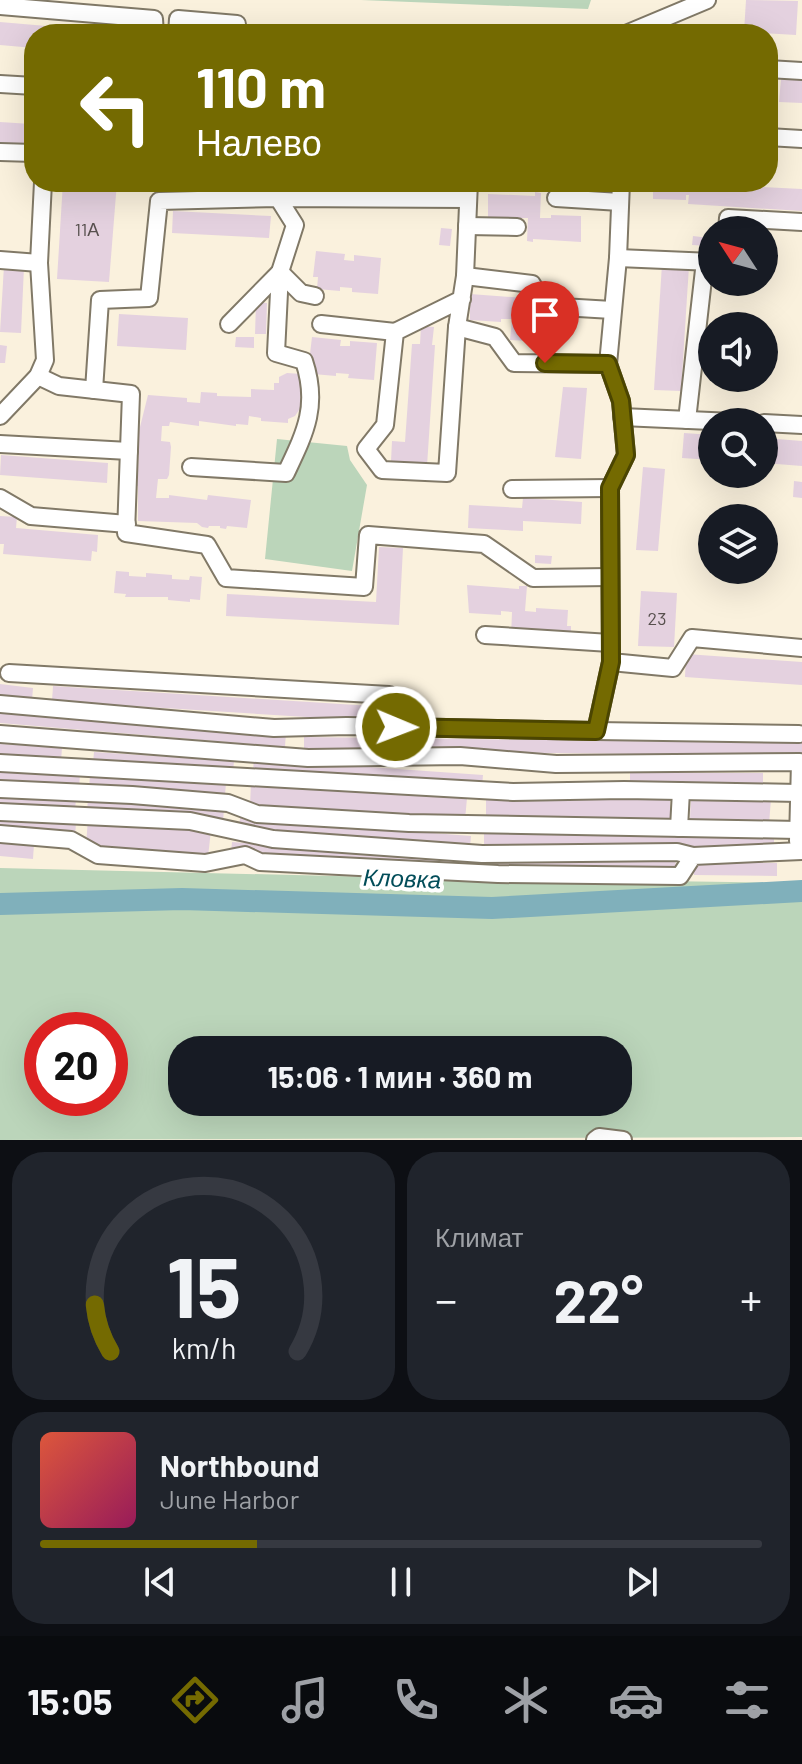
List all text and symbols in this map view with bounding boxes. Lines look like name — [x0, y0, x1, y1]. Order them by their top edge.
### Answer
text: 110 m — [196, 52, 326, 119]
icon: left — [64, 56, 168, 160]
text: Налево — [196, 120, 322, 163]
north arrow — [698, 216, 778, 296]
map controls — [698, 216, 778, 584]
house number: 11А — [75, 218, 99, 240]
pin — [511, 281, 579, 363]
icon: arrive — [523, 293, 567, 337]
button: sound — [698, 312, 778, 392]
button: search — [698, 408, 778, 488]
button: layers — [698, 504, 778, 584]
house number: 23 — [648, 607, 666, 629]
position arrow — [354, 685, 438, 769]
water label: Кловка — [362, 862, 442, 893]
speed limit sign: 20 — [24, 1012, 128, 1116]
text: 15:06 · 1 мин · 360 m — [268, 1058, 532, 1094]
text: Климат — [435, 1221, 524, 1252]
text: 15 — [166, 1235, 241, 1335]
text: 22° — [554, 1263, 643, 1335]
text: − — [435, 1272, 457, 1325]
text: + — [740, 1272, 762, 1325]
text: km/h — [171, 1330, 236, 1365]
text: Northbound — [160, 1447, 319, 1483]
text: June Harbor — [160, 1483, 299, 1514]
icon: previous — [138, 1560, 182, 1604]
icon: pause — [379, 1560, 423, 1604]
icon: next — [620, 1560, 664, 1604]
icon: directions — [167, 1672, 223, 1728]
icon: music — [277, 1672, 333, 1728]
icon: phone — [388, 1672, 444, 1728]
icon: climate — [498, 1672, 554, 1728]
icon: car — [608, 1672, 664, 1728]
icon: filters — [719, 1672, 775, 1728]
text: 15:05 — [27, 1679, 112, 1722]

